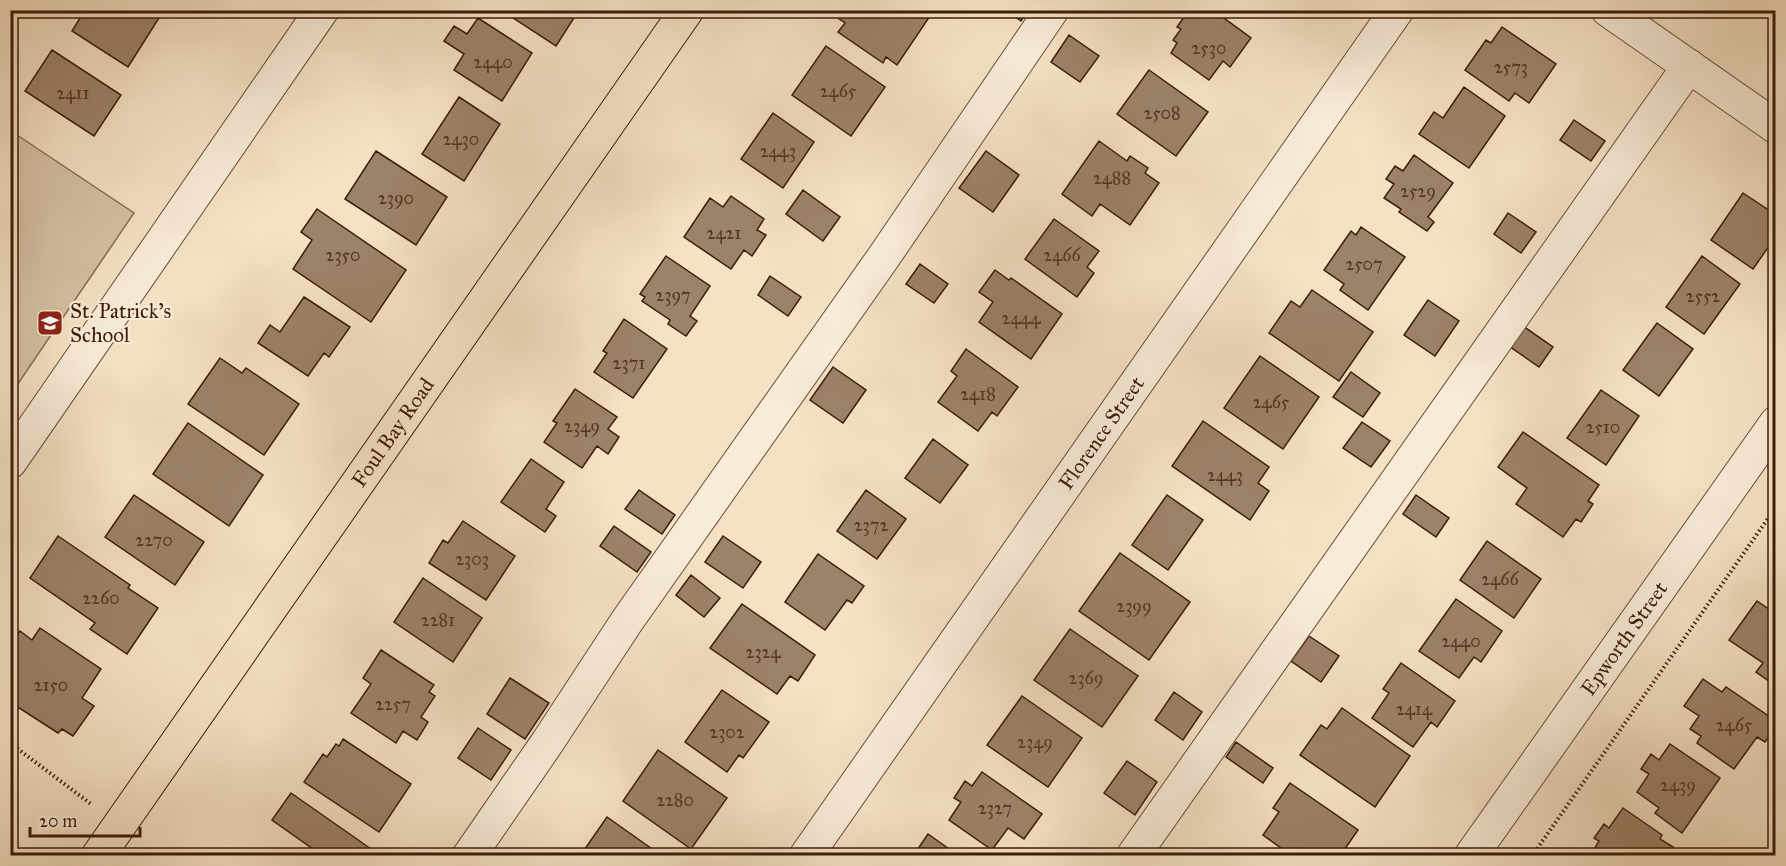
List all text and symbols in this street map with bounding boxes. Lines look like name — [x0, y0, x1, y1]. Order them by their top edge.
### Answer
house number: 2530 — [1192, 37, 1226, 59]
house number: 2440 — [473, 51, 513, 73]
house number: 2573 — [1494, 56, 1528, 78]
house number: 2465 — [820, 80, 857, 102]
house number: 2411 — [56, 82, 90, 104]
house number: 2508 — [1143, 102, 1181, 124]
house number: 2430 — [443, 128, 479, 150]
house number: 2443 — [760, 140, 796, 162]
house number: 2488 — [1093, 167, 1131, 189]
house number: 2529 — [1400, 180, 1436, 202]
house number: 2390 — [378, 187, 414, 209]
house number: 2421 — [707, 222, 741, 244]
house number: 2350 — [326, 244, 360, 266]
house number: 2466 — [1043, 244, 1081, 266]
house number: 2507 — [1345, 253, 1383, 275]
house number: 2397 — [655, 284, 691, 306]
house number: 2552 — [1686, 285, 1720, 307]
place label: St. Patrick's School — [70, 298, 171, 348]
house number: 2444 — [1002, 307, 1041, 329]
school or university icon: St. Patrick's School — [35, 308, 65, 338]
house number: 2371 — [613, 352, 645, 374]
street label: Florence Street — [1053, 371, 1150, 495]
street label: Foul Bay Road — [346, 373, 440, 492]
house number: 2418 — [960, 383, 996, 405]
house number: 2465 — [1253, 391, 1290, 413]
house number: 2349 — [564, 415, 600, 437]
house number: 2510 — [1586, 416, 1620, 438]
house number: 2443 — [1207, 464, 1243, 486]
house number: 2372 — [854, 514, 888, 536]
house number: 2270 — [135, 529, 173, 551]
house number: 2303 — [455, 548, 489, 570]
house number: 2466 — [1481, 568, 1519, 590]
street label: Epworth Street — [1575, 576, 1674, 701]
house number: 2260 — [82, 587, 120, 609]
house number: 2399 — [1116, 595, 1152, 617]
house number: 2281 — [421, 609, 455, 631]
house number: 2440 — [1441, 630, 1481, 652]
house number: 2324 — [746, 641, 781, 663]
house number: 2369 — [1069, 667, 1103, 689]
house number: 2150 — [34, 674, 68, 696]
house number: 2257 — [375, 693, 411, 715]
house number: 2414 — [1396, 698, 1433, 720]
house number: 2465 — [1716, 714, 1753, 736]
house number: 2302 — [709, 721, 745, 743]
house number: 2349 — [1017, 731, 1053, 753]
house number: 2439 — [1660, 774, 1696, 796]
house number: 2280 — [656, 789, 694, 811]
house number: 2327 — [978, 797, 1012, 819]
scale bar — [30, 800, 140, 838]
text: 20 m — [39, 810, 77, 832]

